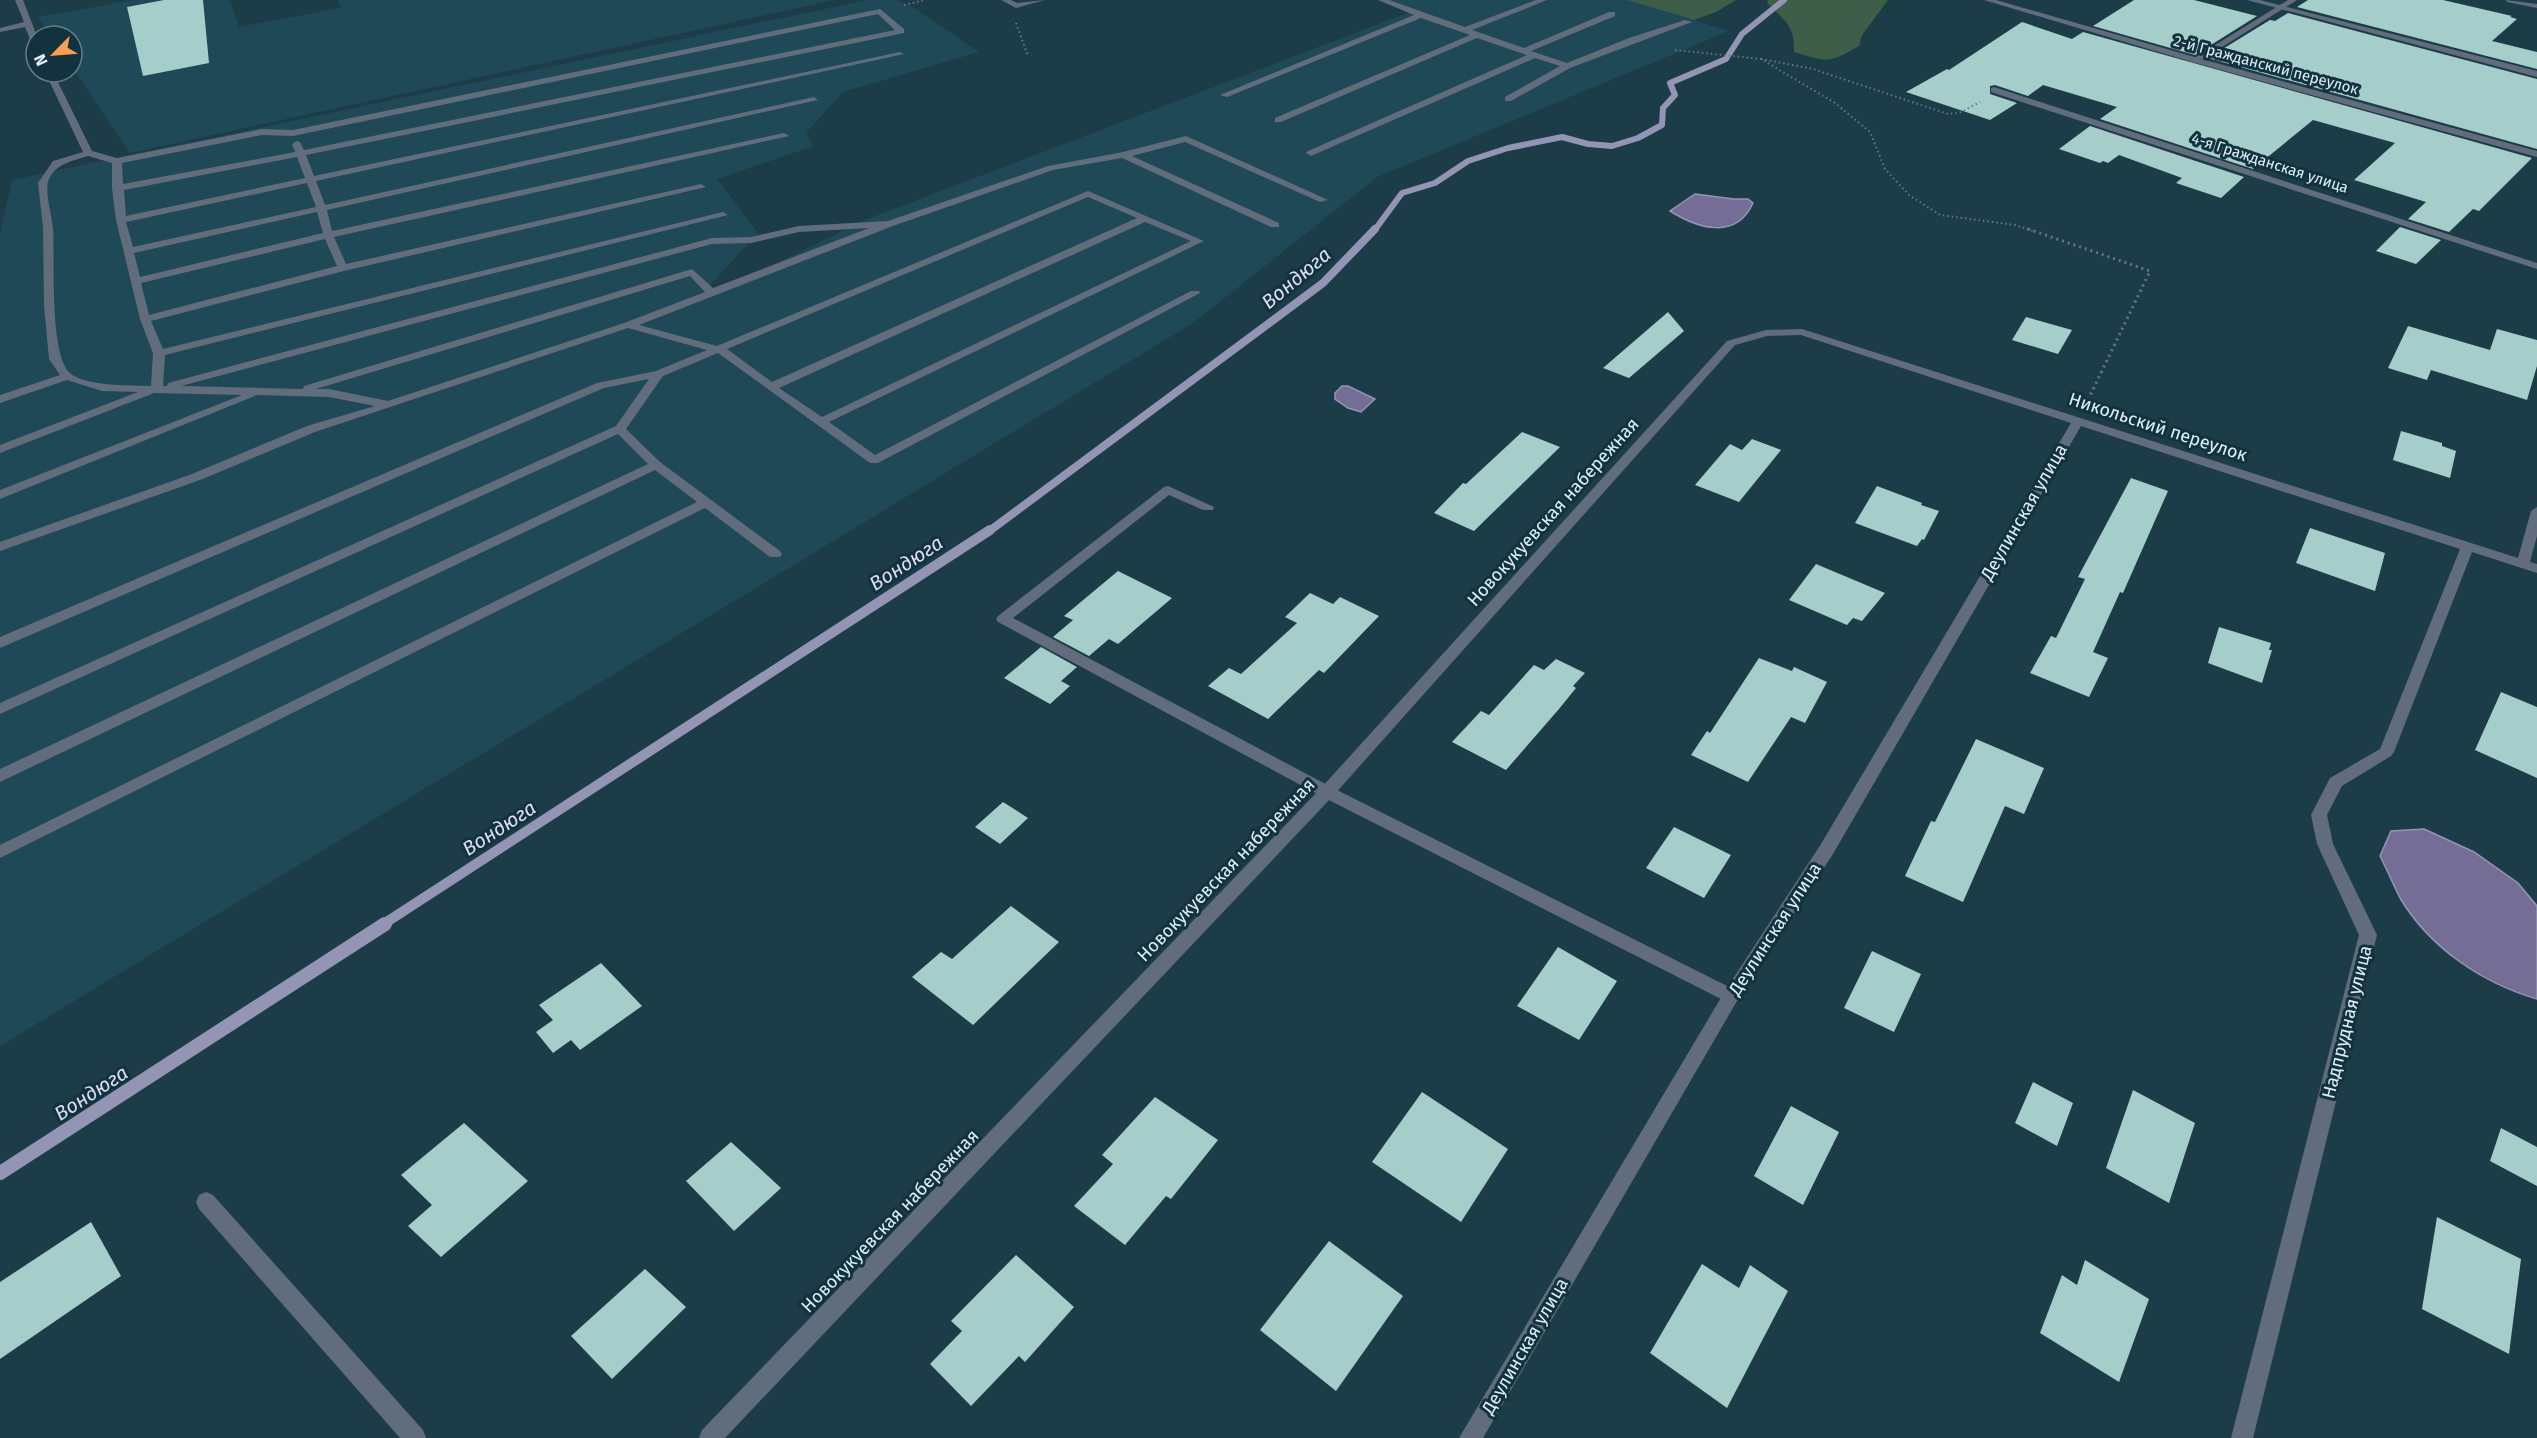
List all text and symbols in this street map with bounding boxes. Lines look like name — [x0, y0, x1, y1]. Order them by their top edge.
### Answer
north arrow — [24, 24, 84, 84]
street label: 2-й Гражданский переулок — [2172, 32, 2361, 98]
text: N — [30, 51, 52, 69]
street label: 4-я Гражданская улица — [2189, 129, 2351, 197]
water label: Вондюга — [1257, 242, 1335, 314]
street label: Никольский переулок — [2066, 388, 2251, 466]
street label: Новокукуевская набережная — [1462, 413, 1644, 611]
street label: Деулинская улица — [1976, 440, 2072, 585]
water label: Вондюга — [865, 530, 947, 596]
street label: Новокукуевская набережная — [1133, 774, 1319, 966]
water label: Вондюга — [458, 795, 540, 861]
street label: Деулинская улица — [1723, 859, 1826, 1000]
street label: Надпрудная улица — [2317, 943, 2377, 1101]
water label: Вондюга — [50, 1060, 132, 1126]
street label: Новокукуевская набережная — [797, 1125, 983, 1317]
street label: Деулинская улица — [1477, 1274, 1573, 1419]

